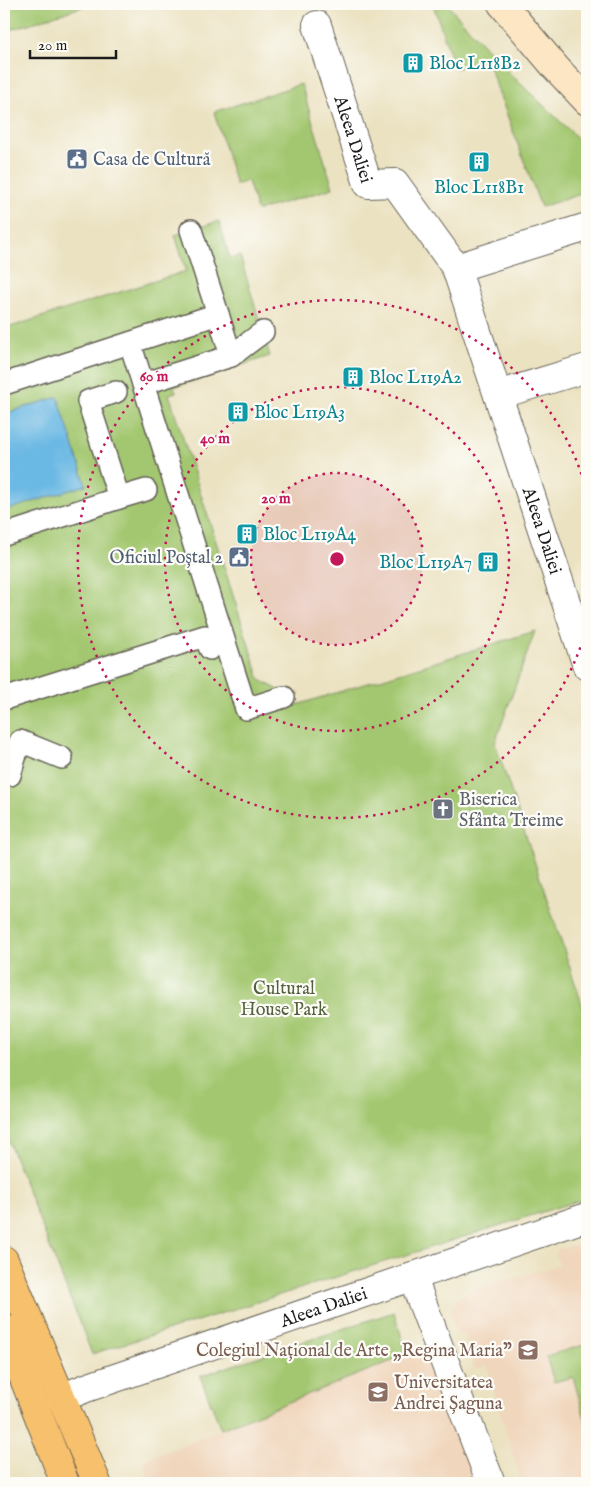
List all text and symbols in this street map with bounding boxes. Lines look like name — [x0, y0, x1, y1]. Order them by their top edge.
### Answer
scale bar — [30, 28, 116, 60]
text: 20 m — [38, 36, 68, 55]
building icon: Bloc L118B2 — [401, 51, 425, 75]
place label: Bloc L118B2 — [429, 53, 521, 76]
street label: Aleea Daliei — [327, 92, 377, 186]
public building icon: Casa de Cultură — [65, 147, 89, 171]
place label: Casa de Cultură — [93, 149, 211, 172]
building icon: Bloc L118B1 — [467, 150, 491, 174]
place label: Bloc L118B1 — [434, 177, 524, 200]
building icon: Bloc L119A2 — [341, 365, 365, 389]
text: 60 m — [140, 367, 169, 386]
place label: Bloc L119A2 — [369, 367, 462, 390]
building icon: Bloc L119A3 — [226, 400, 250, 424]
place label: Bloc L119A3 — [254, 402, 345, 425]
text: 40 m — [200, 429, 230, 448]
street label: Aleea Daliei — [516, 484, 566, 578]
text: 20 m — [261, 489, 291, 508]
building icon: Bloc L119A4 — [235, 522, 259, 546]
place label: Bloc L119A4 — [263, 524, 356, 547]
public building icon: Oficiul Poștal 2 — [227, 545, 251, 569]
place label: Oficiul Poștal 2 — [110, 547, 223, 570]
centre of rings — [328, 550, 346, 568]
building icon: Bloc L119A7 — [476, 550, 500, 574]
place label: Bloc L119A7 — [379, 552, 472, 575]
place label: Biserica Sfânta Treime — [459, 789, 563, 833]
church icon: Biserica Sfânta Treime — [431, 797, 455, 821]
park label: Cultural House Park — [241, 978, 328, 1022]
street label: Aleea Daliei — [277, 1283, 371, 1334]
school or university icon: Colegiul Național de Arte „Regina Maria” — [516, 1338, 540, 1362]
place label: Colegiul Național de Arte „Regina Maria” — [196, 1340, 512, 1363]
place label: Universitatea Andrei Șaguna — [393, 1372, 503, 1416]
school or university icon: Universitatea Andrei Șaguna — [366, 1380, 390, 1404]

